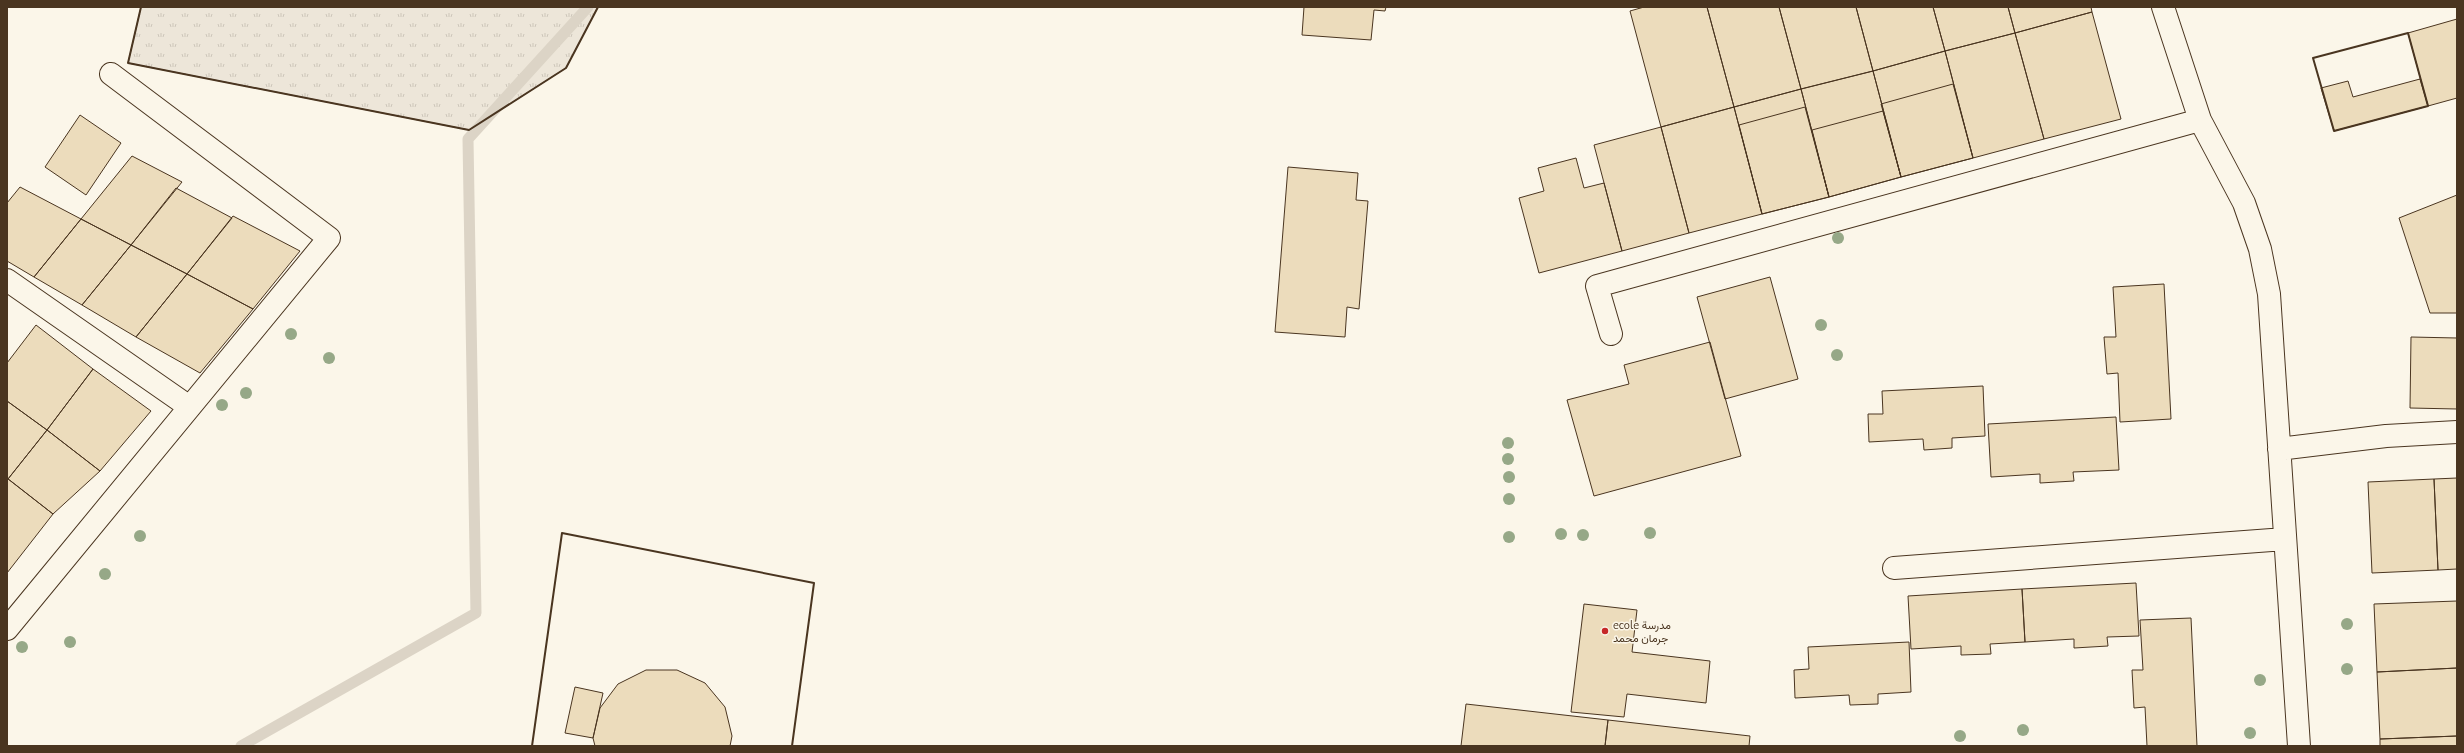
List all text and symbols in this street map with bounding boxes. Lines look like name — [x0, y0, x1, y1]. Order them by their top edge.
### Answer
place label: ecole مدرسة جرمان محمد — [1613, 618, 1671, 646]
marker: ecole مدرسة جرمان محمد — [1600, 626, 1610, 636]

